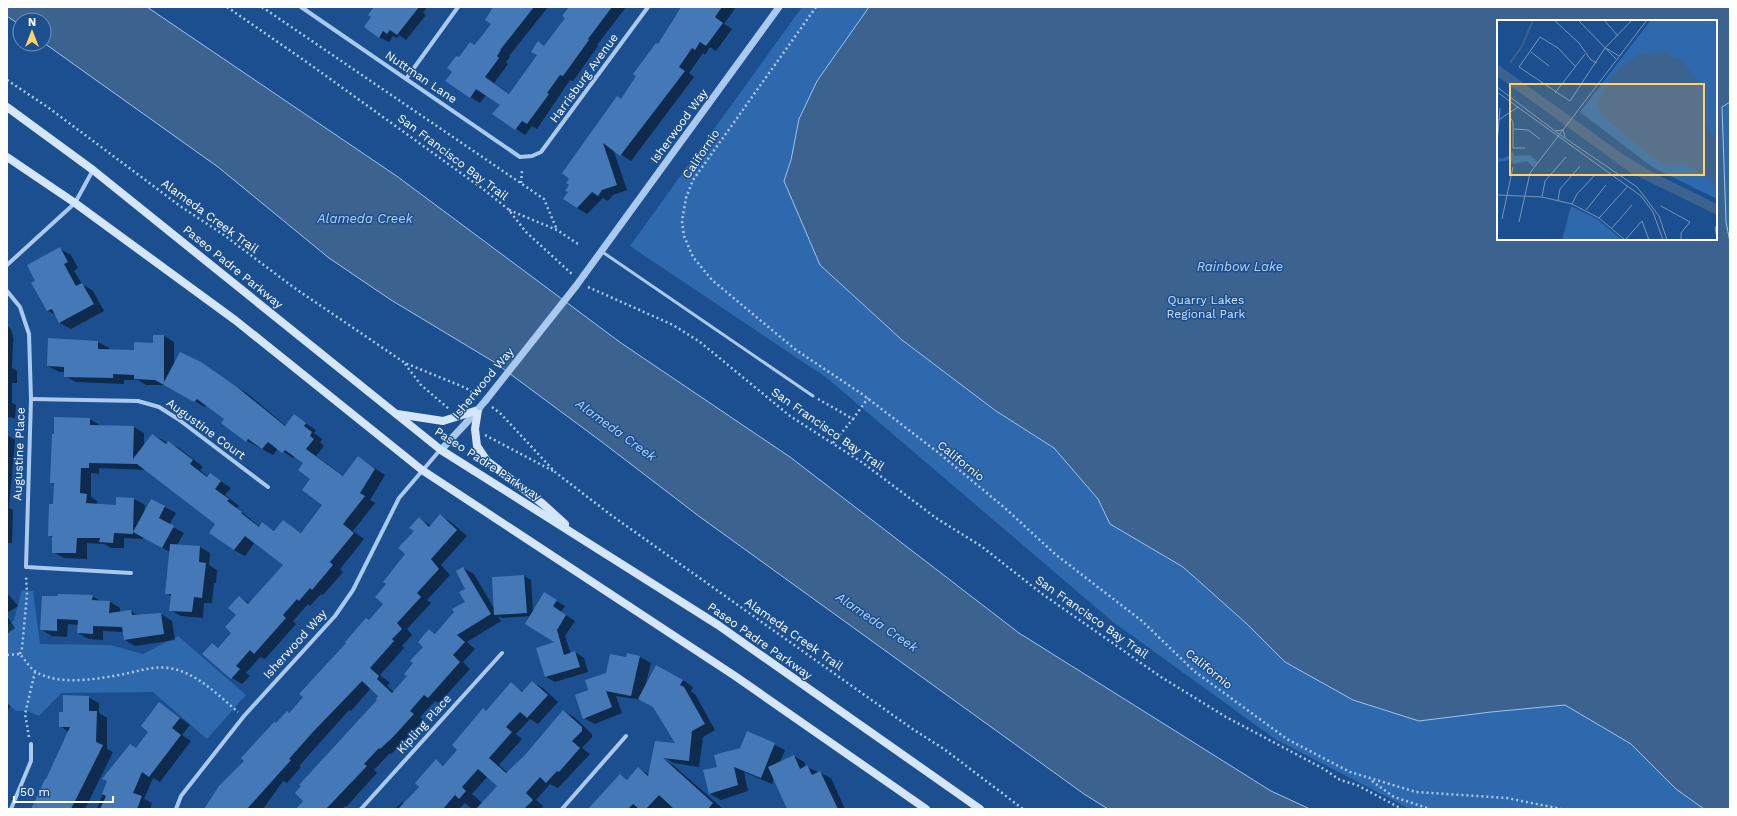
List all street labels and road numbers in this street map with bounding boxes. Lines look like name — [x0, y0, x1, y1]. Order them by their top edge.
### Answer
street label: Harrisburg Avenue — [547, 31, 621, 125]
street label: Nuttman Lane — [382, 48, 460, 106]
street label: Isherwood Way — [647, 86, 711, 166]
street label: San Francisco Bay Trail — [395, 111, 511, 203]
street label: Californio — [679, 127, 723, 181]
street label: Alameda Creek Trail — [159, 176, 262, 256]
street label: Paseo Padre Parkway — [180, 222, 286, 312]
street label: Isherwood Way — [449, 344, 517, 421]
street label: San Francisco Bay Trail — [769, 385, 887, 474]
street label: Augustine Court — [164, 396, 248, 462]
street label: Augustine Place — [10, 407, 28, 501]
street label: Paseo Padre Parkway — [432, 424, 545, 504]
street label: Californio — [935, 438, 987, 484]
street label: San Francisco Bay Trail — [1033, 573, 1151, 662]
street label: Alameda Creek Trail — [742, 595, 846, 673]
street label: Paseo Padre Parkway — [705, 600, 816, 683]
street label: Isherwood Way — [260, 606, 330, 681]
street label: Californio — [1183, 646, 1235, 692]
street label: Kipling Place — [394, 691, 454, 756]

